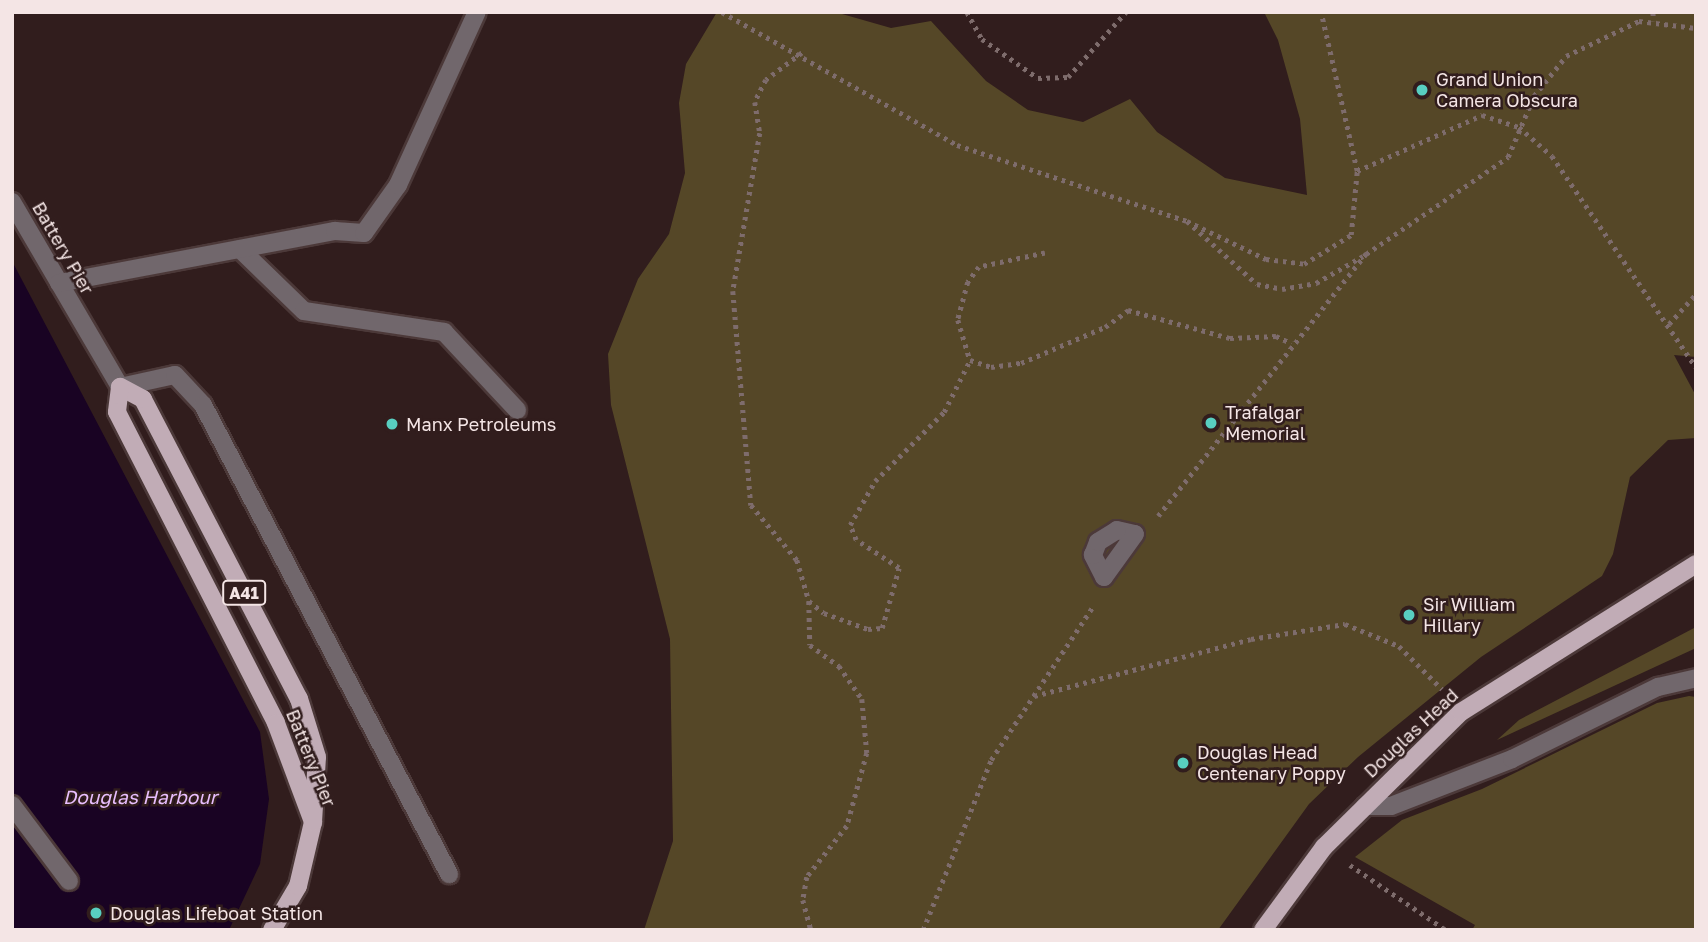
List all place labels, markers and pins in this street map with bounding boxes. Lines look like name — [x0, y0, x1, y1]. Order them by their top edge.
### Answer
place label: Grand Union Camera Obscura — [1436, 69, 1578, 112]
marker: Grand Union Camera Obscura — [1414, 82, 1430, 98]
place label: Trafalgar Memorial — [1225, 402, 1305, 444]
place label: Manx Petroleums — [406, 413, 556, 435]
marker: Trafalgar Memorial — [1203, 415, 1219, 431]
marker: Manx Petroleums — [384, 416, 400, 432]
place label: Sir William Hillary — [1423, 594, 1515, 636]
marker: Sir William Hillary — [1401, 607, 1417, 623]
place label: Douglas Head Centenary Poppy — [1197, 742, 1346, 784]
marker: Douglas Head Centenary Poppy — [1175, 755, 1191, 771]
place label: Douglas Lifeboat Station — [110, 902, 323, 924]
marker: Douglas Lifeboat Station — [88, 905, 104, 921]

